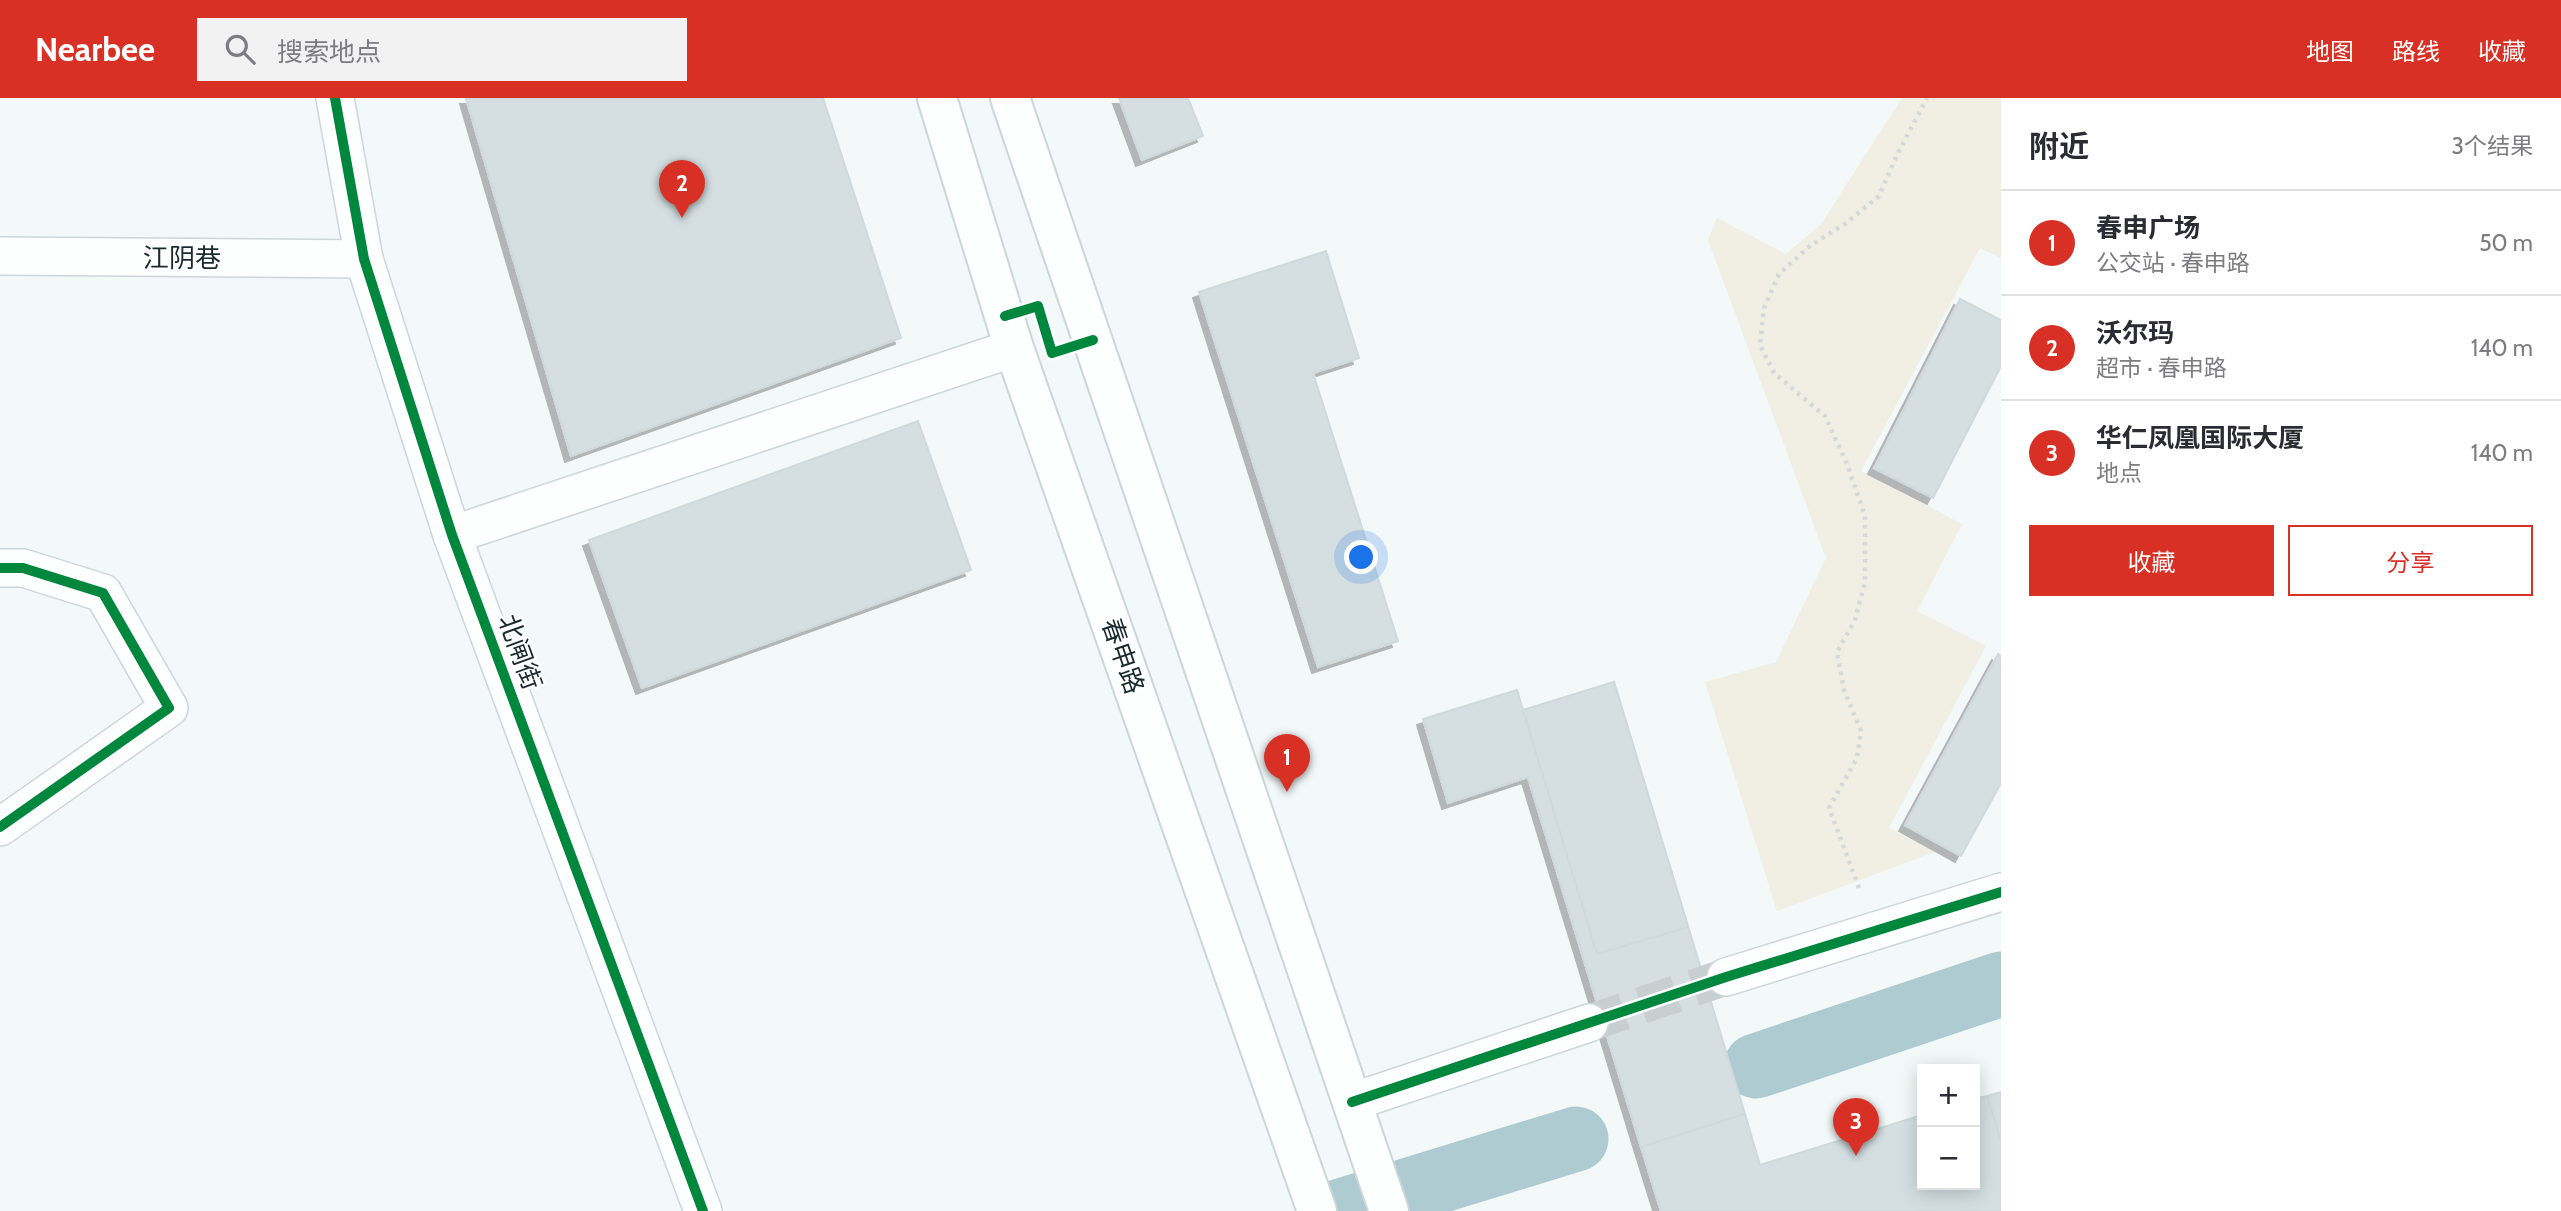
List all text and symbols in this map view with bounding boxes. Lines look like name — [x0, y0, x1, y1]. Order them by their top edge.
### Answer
search box — [197, 18, 687, 81]
text: Nearbee — [35, 29, 155, 69]
icon: search — [221, 30, 259, 68]
text: 搜索地点 — [277, 36, 381, 68]
text: 地图 — [2306, 37, 2354, 66]
text: 路线 — [2392, 37, 2440, 66]
text: 收藏 — [2478, 37, 2526, 66]
text: 附近 — [2029, 128, 2089, 165]
text: 3个结果 — [2452, 132, 2533, 160]
pin: 2 — [659, 160, 705, 218]
text: 春申广场 — [2096, 212, 2200, 244]
text: 1 — [2048, 229, 2056, 257]
text: 50 m — [2479, 229, 2533, 257]
street label: 江阴巷 — [143, 242, 221, 274]
text: 公交站 · 春申路 — [2096, 249, 2250, 277]
text: 沃尔玛 — [2096, 317, 2174, 349]
text: 2 — [2046, 334, 2058, 362]
text: 140 m — [2471, 334, 2533, 362]
text: 超市 · 春申路 — [2096, 354, 2227, 382]
text: 华仁凤凰国际大厦 — [2096, 422, 2304, 454]
text: 3 — [2046, 439, 2058, 467]
text: 140 m — [2471, 439, 2533, 467]
text: 地点 — [2096, 459, 2142, 487]
button: 收藏 — [2029, 525, 2274, 596]
button: 分享 — [2288, 525, 2533, 596]
your location — [1344, 540, 1378, 574]
street label: 北闸街 — [492, 610, 548, 694]
street label: 春申路 — [1095, 614, 1151, 698]
pin: 1 — [1264, 734, 1310, 792]
map controls — [1917, 1064, 1980, 1190]
button: + — [1917, 1064, 1980, 1127]
pin: 3 — [1833, 1098, 1879, 1156]
button: − — [1917, 1127, 1980, 1190]

